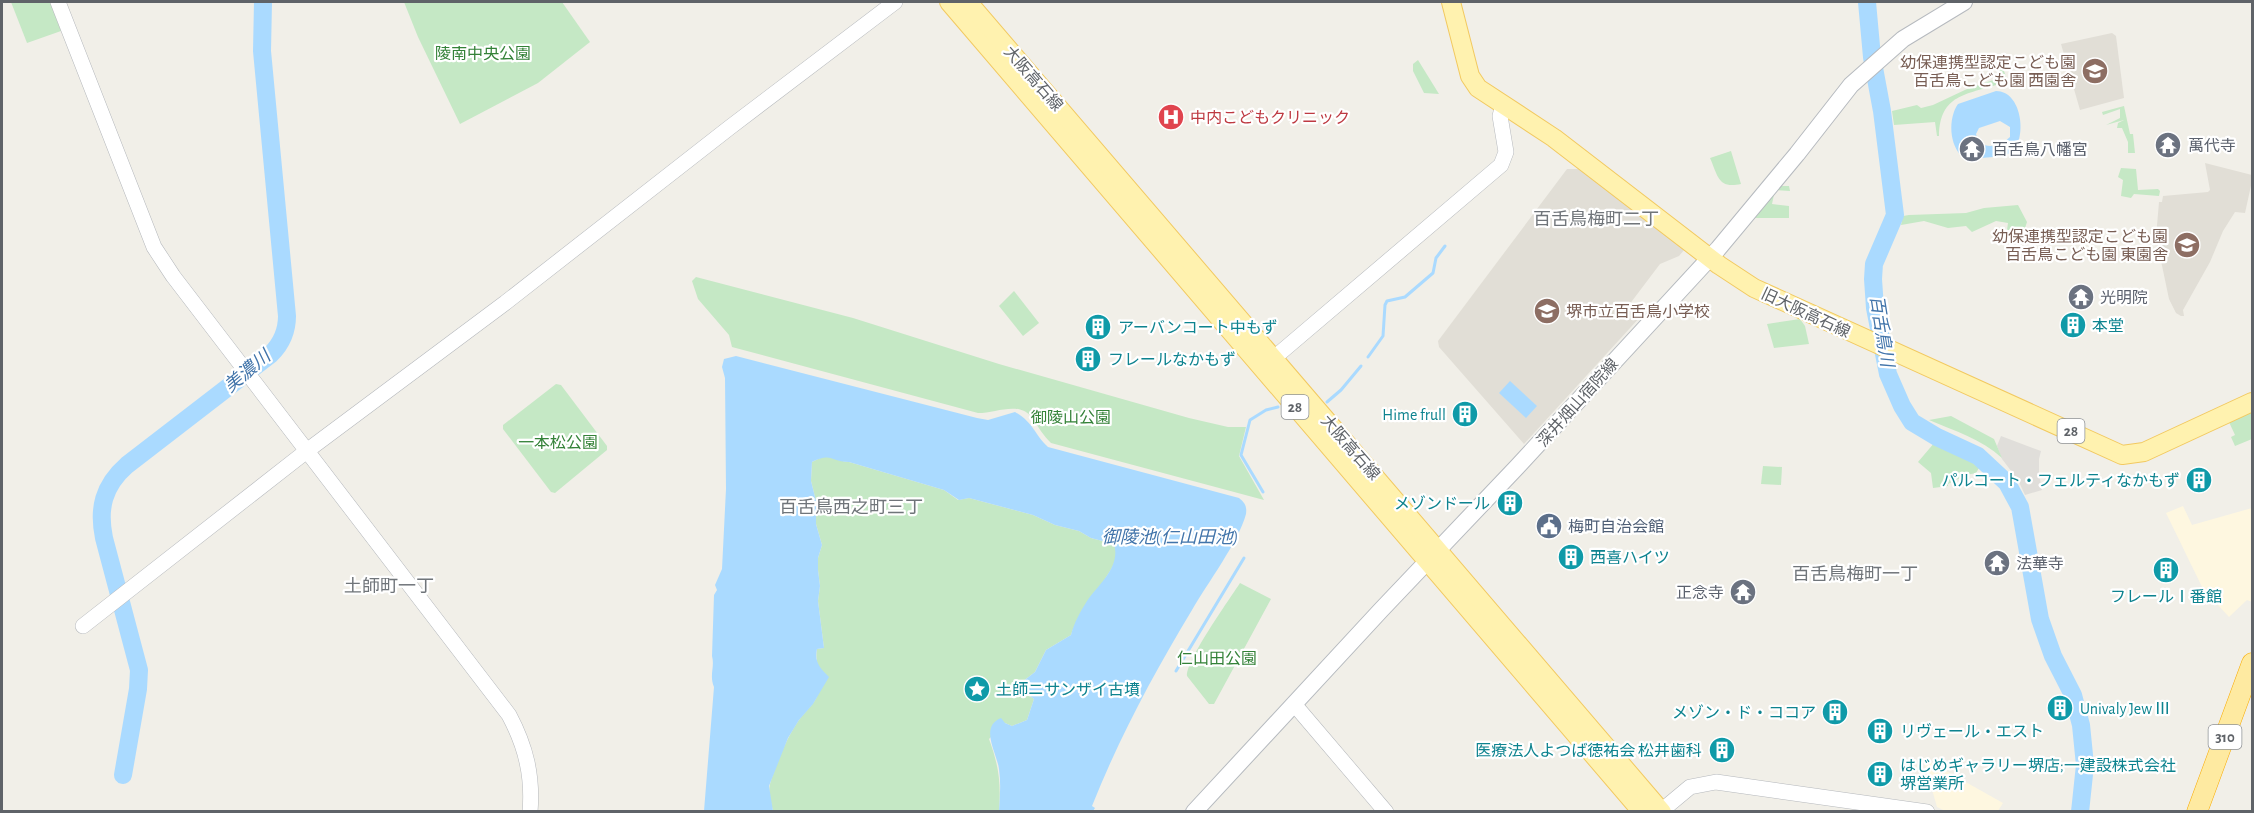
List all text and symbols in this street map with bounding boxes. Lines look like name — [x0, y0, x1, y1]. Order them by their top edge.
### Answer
street label: 大阪高石線 — [1001, 43, 1066, 114]
park label: 陵南中央公園 — [435, 45, 531, 62]
place label: 幼保連携型認定こども園 百舌鳥こども園 西園舎 — [1900, 54, 2076, 89]
school or university icon: 幼保連携型認定こども園 百舌鳥こども園 西園舎 — [2080, 56, 2110, 86]
hospital icon: 中内こどもクリニック — [1156, 102, 1186, 132]
place label: 中内こどもクリニック — [1190, 109, 1350, 126]
temple icon: 萬代寺 — [2153, 130, 2183, 160]
temple icon: 百舌鳥八幡宮 — [1957, 134, 1987, 164]
place label: 萬代寺 — [2188, 137, 2236, 154]
place label: 百舌鳥八幡宮 — [1992, 141, 2088, 158]
district label: 百舌鳥梅町二丁 — [1533, 209, 1659, 229]
place label: 幼保連携型認定こども園 百舌鳥こども園 東園舎 — [1992, 228, 2168, 263]
school or university icon: 幼保連携型認定こども園 百舌鳥こども園 東園舎 — [2172, 230, 2202, 260]
temple icon: 光明院 — [2066, 282, 2096, 312]
street label: 旧大阪高石線 — [1759, 284, 1853, 340]
place label: 光明院 — [2100, 289, 2148, 306]
water label: 百舌鳥川 — [1866, 294, 1898, 370]
school or university icon: 堺市立百舌鳥小学校 — [1532, 296, 1562, 326]
place label: 堺市立百舌鳥小学校 — [1566, 303, 1710, 320]
building icon: 本堂 — [2058, 310, 2088, 340]
building icon: アーバンコート中もず — [1083, 312, 1113, 342]
place label: 本堂 — [2092, 318, 2124, 334]
place label: アーバンコート中もず — [1118, 319, 1278, 336]
building icon: フレールなかもず — [1073, 344, 1103, 374]
water label: 美濃川 — [220, 345, 276, 396]
place label: フレールなかもず — [1108, 351, 1236, 368]
street label: 深井畑山宿院線 — [1534, 355, 1621, 450]
road number: 28 — [1282, 395, 1308, 419]
building icon: Hime frull — [1450, 399, 1480, 429]
place label: Hime frull — [1382, 407, 1446, 423]
park label: 御陵山公園 — [1031, 409, 1111, 426]
street label: 大阪高石線 — [1318, 412, 1383, 483]
road number: 28 — [2058, 419, 2084, 443]
park label: 一本松公園 — [518, 434, 598, 451]
building icon: パルコート・フェルティなかもず — [2184, 465, 2214, 495]
place label: パルコート・フェルティなかもず — [1941, 472, 2180, 489]
building icon: メゾンドール — [1495, 488, 1525, 518]
place label: メゾンドール — [1394, 495, 1490, 512]
district label: 百舌鳥西之町三丁 — [779, 497, 923, 517]
public building icon: 梅町自治会館 — [1534, 511, 1564, 541]
place label: 梅町自治会館 — [1568, 518, 1664, 535]
water label: 御陵池(仁山田池) — [1102, 527, 1238, 547]
building icon: 西喜ハイツ — [1556, 542, 1586, 572]
temple icon: 法華寺 — [1982, 548, 2012, 578]
place label: 西喜ハイツ — [1590, 550, 1670, 566]
building icon: フレールⅠ番館 — [2151, 555, 2181, 585]
place label: 法華寺 — [2016, 556, 2064, 572]
district label: 百舌鳥梅町一丁 — [1792, 564, 1918, 584]
district label: 土師町一丁 — [344, 577, 434, 596]
temple icon: 正念寺 — [1728, 577, 1758, 607]
place label: 正念寺 — [1676, 585, 1724, 601]
place label: フレールⅠ番館 — [2110, 588, 2222, 605]
park label: 仁山田公園 — [1177, 650, 1257, 667]
place icon: 土師ニサンザイ古墳 — [962, 674, 992, 704]
place label: 土師ニサンザイ古墳 — [996, 681, 1140, 698]
building icon: Univaly Jew Ⅲ — [2045, 693, 2075, 723]
building icon: メゾン・ド・ココア — [1820, 697, 1850, 727]
place label: Univaly Jew Ⅲ — [2080, 701, 2171, 718]
place label: メゾン・ド・ココア — [1672, 704, 1816, 721]
building icon: リヴェール・エスト — [1865, 716, 1895, 746]
place label: リヴェール・エスト — [1900, 723, 2044, 740]
road number: 310 — [2208, 725, 2242, 749]
building icon: 医療法人よつば徳祐会 松井歯科 — [1707, 735, 1737, 765]
place label: 医療法人よつば徳祐会 松井歯科 — [1475, 742, 1702, 759]
place label: はじめギャラリー堺店;一建設株式会社 堺営業所 — [1900, 757, 2176, 792]
building icon: はじめギャラリー堺店;一建設株式会社 堺営業所 — [1865, 759, 1895, 789]

